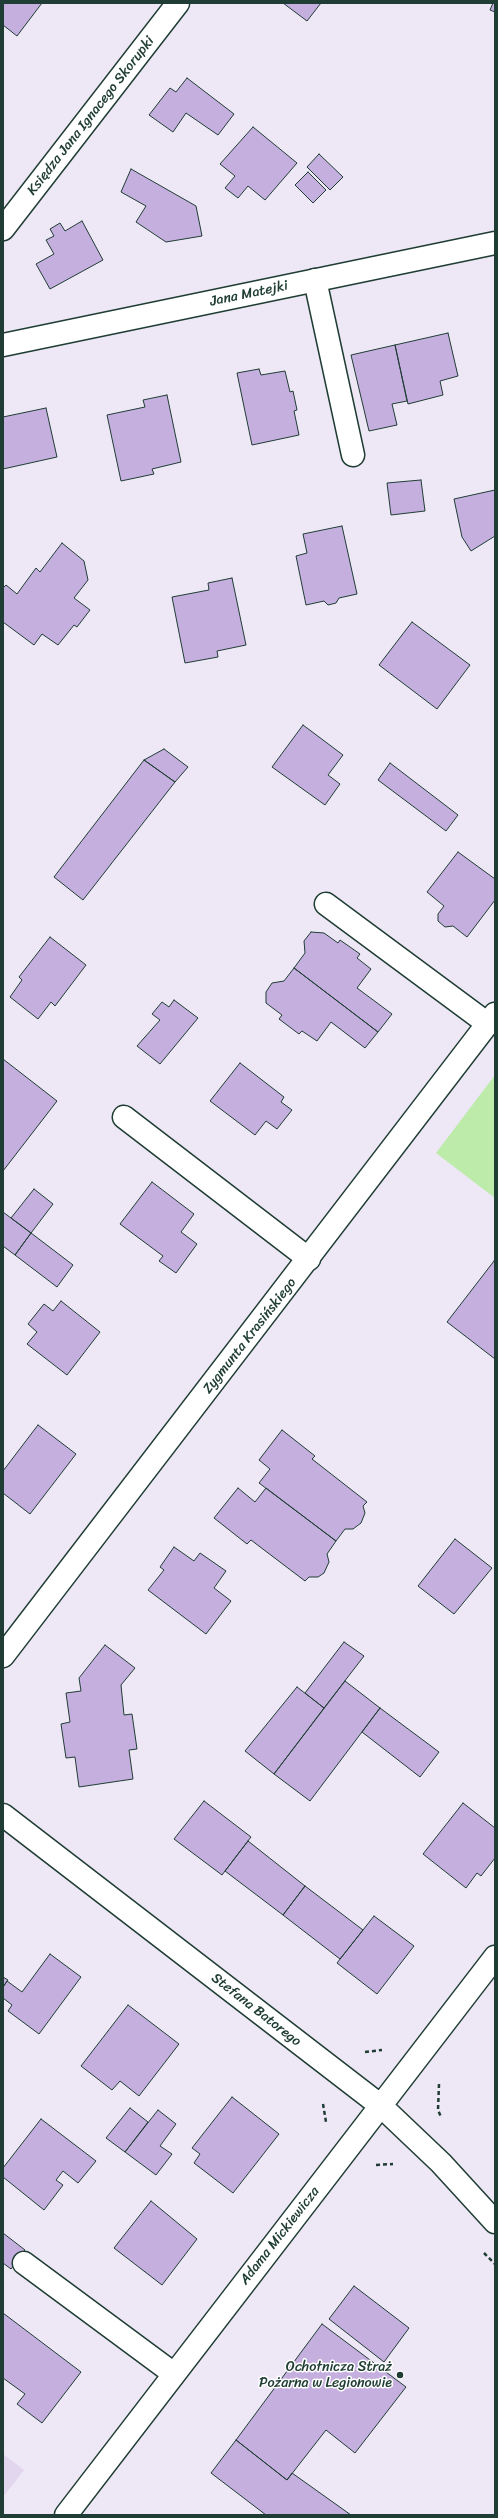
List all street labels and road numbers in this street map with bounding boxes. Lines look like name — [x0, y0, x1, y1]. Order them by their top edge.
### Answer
street label: Księdza Jana Ignacego Skorupki — [24, 33, 158, 199]
street label: Jana Matejki — [208, 278, 290, 310]
street label: Zygmunta Krasińskiego — [200, 1275, 300, 1397]
street label: Stefana Batorego — [208, 1970, 304, 2050]
street label: Adama Mickiewicza — [237, 2184, 323, 2288]

